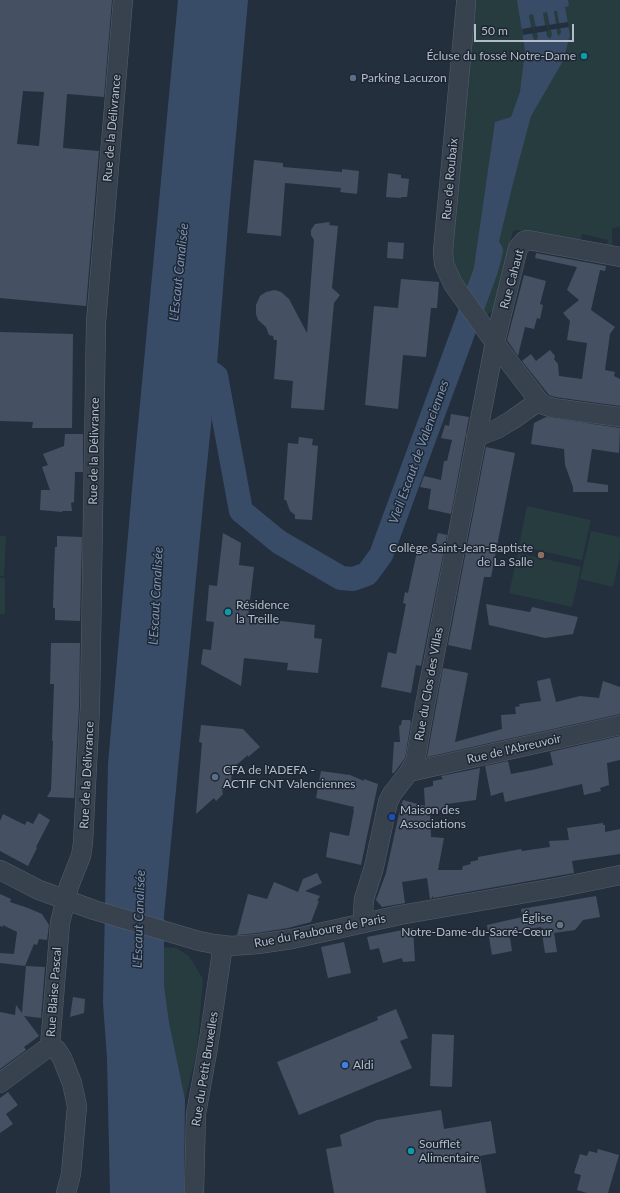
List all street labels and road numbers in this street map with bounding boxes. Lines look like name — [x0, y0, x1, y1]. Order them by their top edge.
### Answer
street label: Rue de la Délivrance — [100, 74, 124, 182]
street label: Rue de Roubaix — [439, 138, 461, 220]
street label: Rue Cahaut — [497, 248, 527, 310]
street label: Rue de la Délivrance — [86, 397, 102, 505]
street label: Rue du Clos des Villas — [412, 626, 446, 742]
street label: Rue de la Délivrance — [77, 721, 97, 829]
street label: Rue de l'Abreuvoir — [466, 731, 562, 767]
street label: Rue du Faubourg de Paris — [253, 911, 387, 951]
street label: Rue Blaise Pascal — [44, 947, 64, 1037]
street label: Rue du Petit Bruxelles — [189, 1011, 221, 1127]

